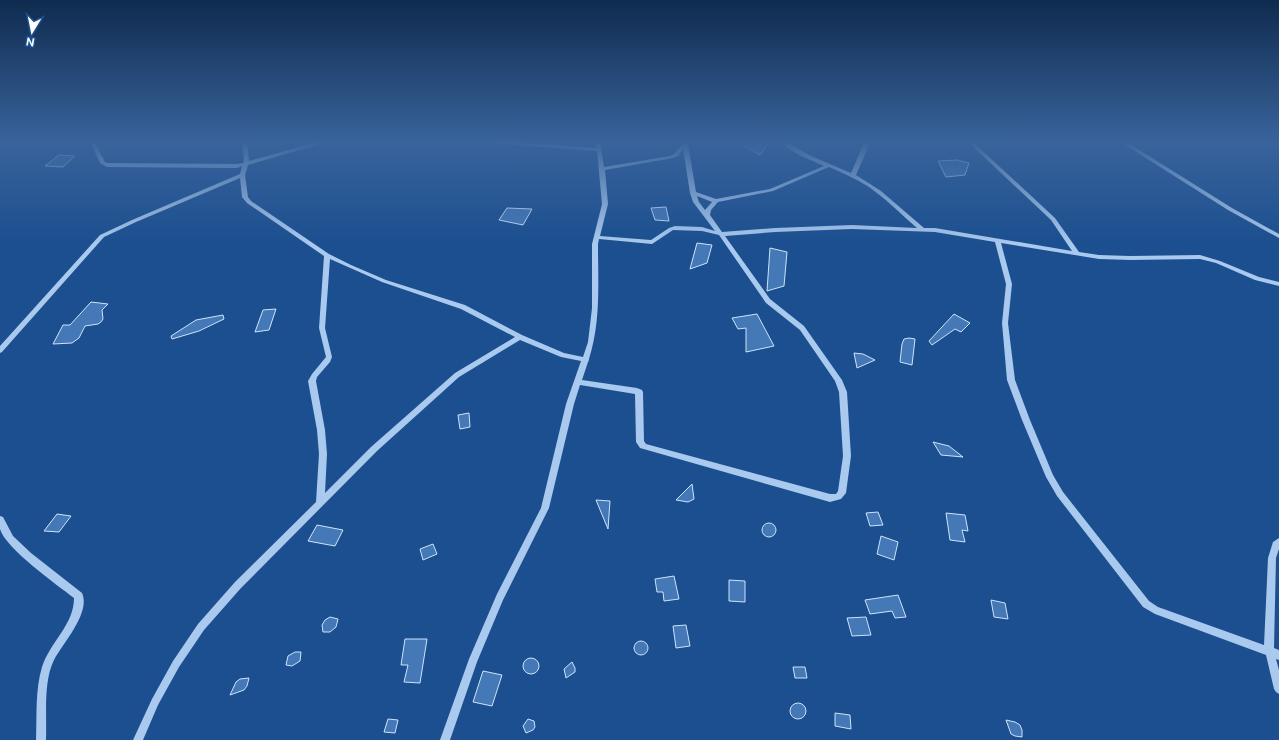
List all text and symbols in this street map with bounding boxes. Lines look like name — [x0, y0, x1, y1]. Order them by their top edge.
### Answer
north arrow — [12, 12, 52, 52]
text: N — [25, 35, 36, 49]

